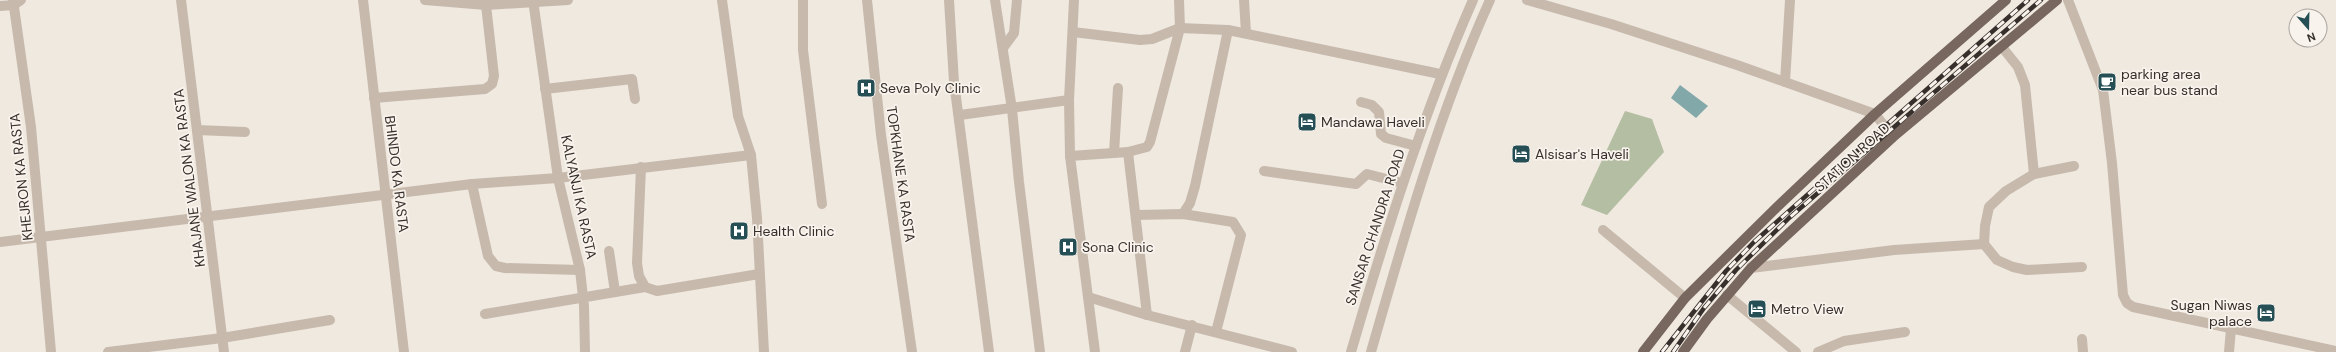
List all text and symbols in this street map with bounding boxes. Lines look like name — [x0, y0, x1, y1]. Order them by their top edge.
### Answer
north arrow — [2288, 8, 2328, 48]
text: N — [2305, 29, 2318, 45]
place label: parking area near bus stand — [2121, 65, 2218, 99]
cafe icon: parking area near bus stand — [2096, 71, 2118, 93]
hospital icon: Seva Poly Clinic — [855, 77, 877, 99]
place label: Seva Poly Clinic — [880, 79, 981, 97]
street label: KHAJANE WALON KA RASTA — [169, 88, 209, 268]
street label: TOPKHANE KA RASTA — [883, 105, 919, 243]
hotel icon: Mandawa Haveli — [1296, 111, 1318, 133]
street label: KHEJRON KA RASTA — [5, 112, 37, 242]
place label: Mandawa Haveli — [1321, 113, 1425, 131]
street label: BHINDO KA RASTA — [381, 114, 413, 234]
street label: STATION ROAD — [1810, 118, 1894, 196]
street label: KALYANJI KA RASTA — [557, 133, 601, 261]
hotel icon: Alsisar's Haveli — [1510, 143, 1532, 165]
place label: Alsisar's Haveli — [1535, 145, 1629, 163]
street label: SANSAR CHANDRA ROAD — [1341, 146, 1409, 308]
hospital icon: Health Clinic — [728, 220, 750, 242]
place label: Health Clinic — [753, 222, 834, 240]
hospital icon: Sona Clinic — [1057, 236, 1079, 258]
place label: Sona Clinic — [1082, 238, 1154, 256]
place label: Sugan Niwas palace — [2171, 296, 2252, 330]
hotel icon: Metro View — [1746, 298, 1768, 320]
place label: Metro View — [1771, 300, 1844, 318]
hotel icon: Sugan Niwas palace — [2255, 302, 2277, 324]

